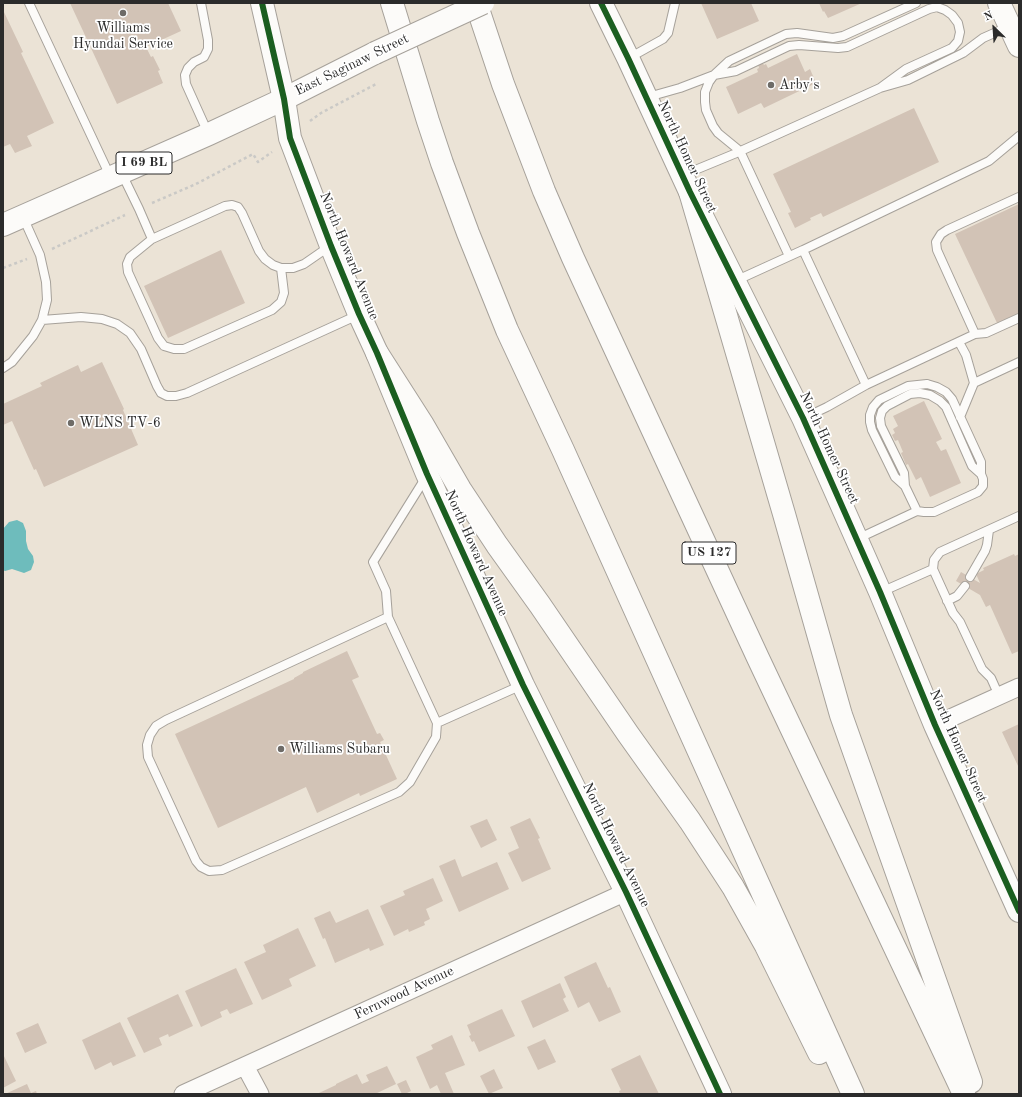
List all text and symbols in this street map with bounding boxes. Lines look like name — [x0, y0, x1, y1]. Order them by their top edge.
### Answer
marker: Williams Hyundai Service — [118, 8, 128, 18]
north arrow — [974, 8, 1014, 48]
text: N — [983, 10, 995, 23]
place label: Williams Hyundai Service — [73, 20, 173, 52]
street label: East Saginaw Street — [292, 30, 412, 100]
place label: Arby's — [779, 77, 819, 93]
marker: Arby's — [766, 80, 776, 90]
street label: North Homer Street — [654, 98, 720, 216]
road number: I 69 BL — [116, 152, 172, 174]
street label: North Howard Avenue — [316, 190, 382, 322]
street label: North Homer Street — [796, 389, 862, 507]
place label: WLNS TV-6 — [79, 415, 161, 431]
marker: WLNS TV-6 — [66, 418, 76, 428]
street label: North Howard Avenue — [441, 487, 511, 619]
road number: US 127 — [682, 542, 736, 564]
street label: North Homer Street — [925, 687, 991, 805]
place label: Williams Subaru — [289, 741, 390, 757]
marker: Williams Subaru — [276, 744, 286, 754]
street label: North Howard Avenue — [579, 780, 653, 910]
street label: Fernwood Avenue — [352, 963, 456, 1023]

